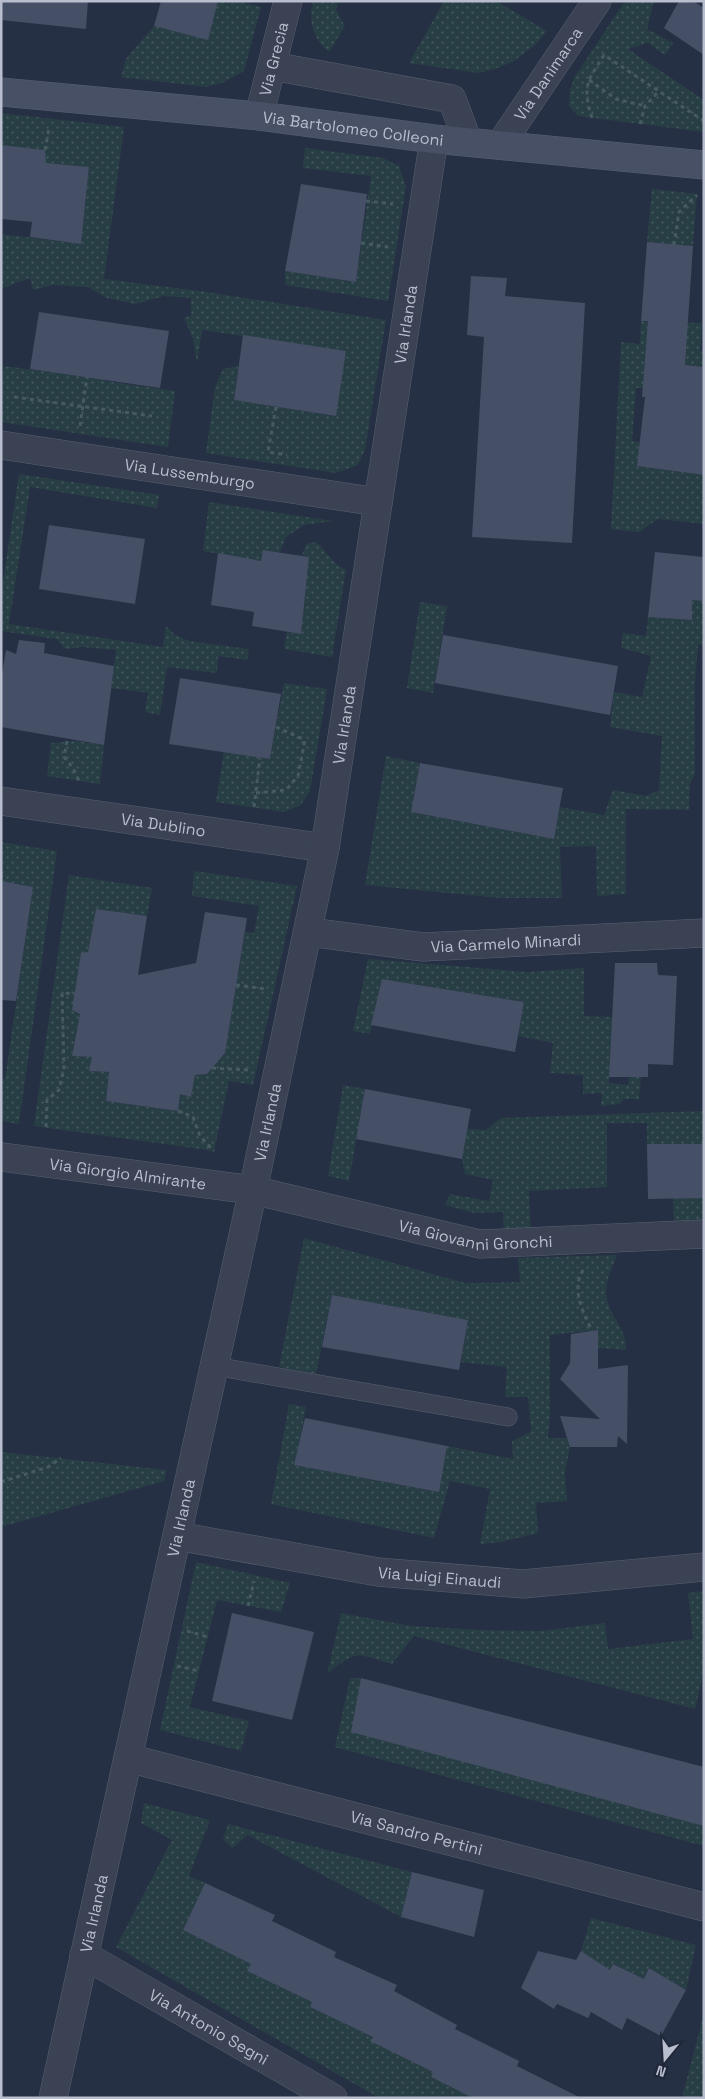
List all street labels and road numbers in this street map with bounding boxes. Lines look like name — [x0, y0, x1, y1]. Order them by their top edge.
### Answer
street label: Via Grecia — [254, 20, 293, 98]
street label: Via Danimarca — [510, 23, 587, 125]
street label: Via Bartolomeo Colleoni — [261, 107, 444, 151]
street label: Via Irlanda — [390, 284, 422, 365]
street label: Via Lussemburgo — [123, 454, 256, 494]
street label: Via Irlanda — [328, 684, 361, 766]
street label: Via Dublino — [119, 809, 207, 842]
street label: Via Carmelo Minardi — [430, 929, 582, 958]
street label: Via Irlanda — [249, 1081, 286, 1163]
street label: Via Giorgio Almirante — [48, 1153, 208, 1195]
street label: Via Giovanni Gronchi — [396, 1215, 553, 1255]
street label: Via Irlanda — [162, 1477, 200, 1559]
street label: Via Luigi Einaudi — [377, 1562, 502, 1593]
street label: Via Sandro Pertini — [348, 1806, 485, 1860]
street label: Via Irlanda — [75, 1872, 113, 1955]
street label: Via Antonio Segni — [145, 1985, 272, 2070]

